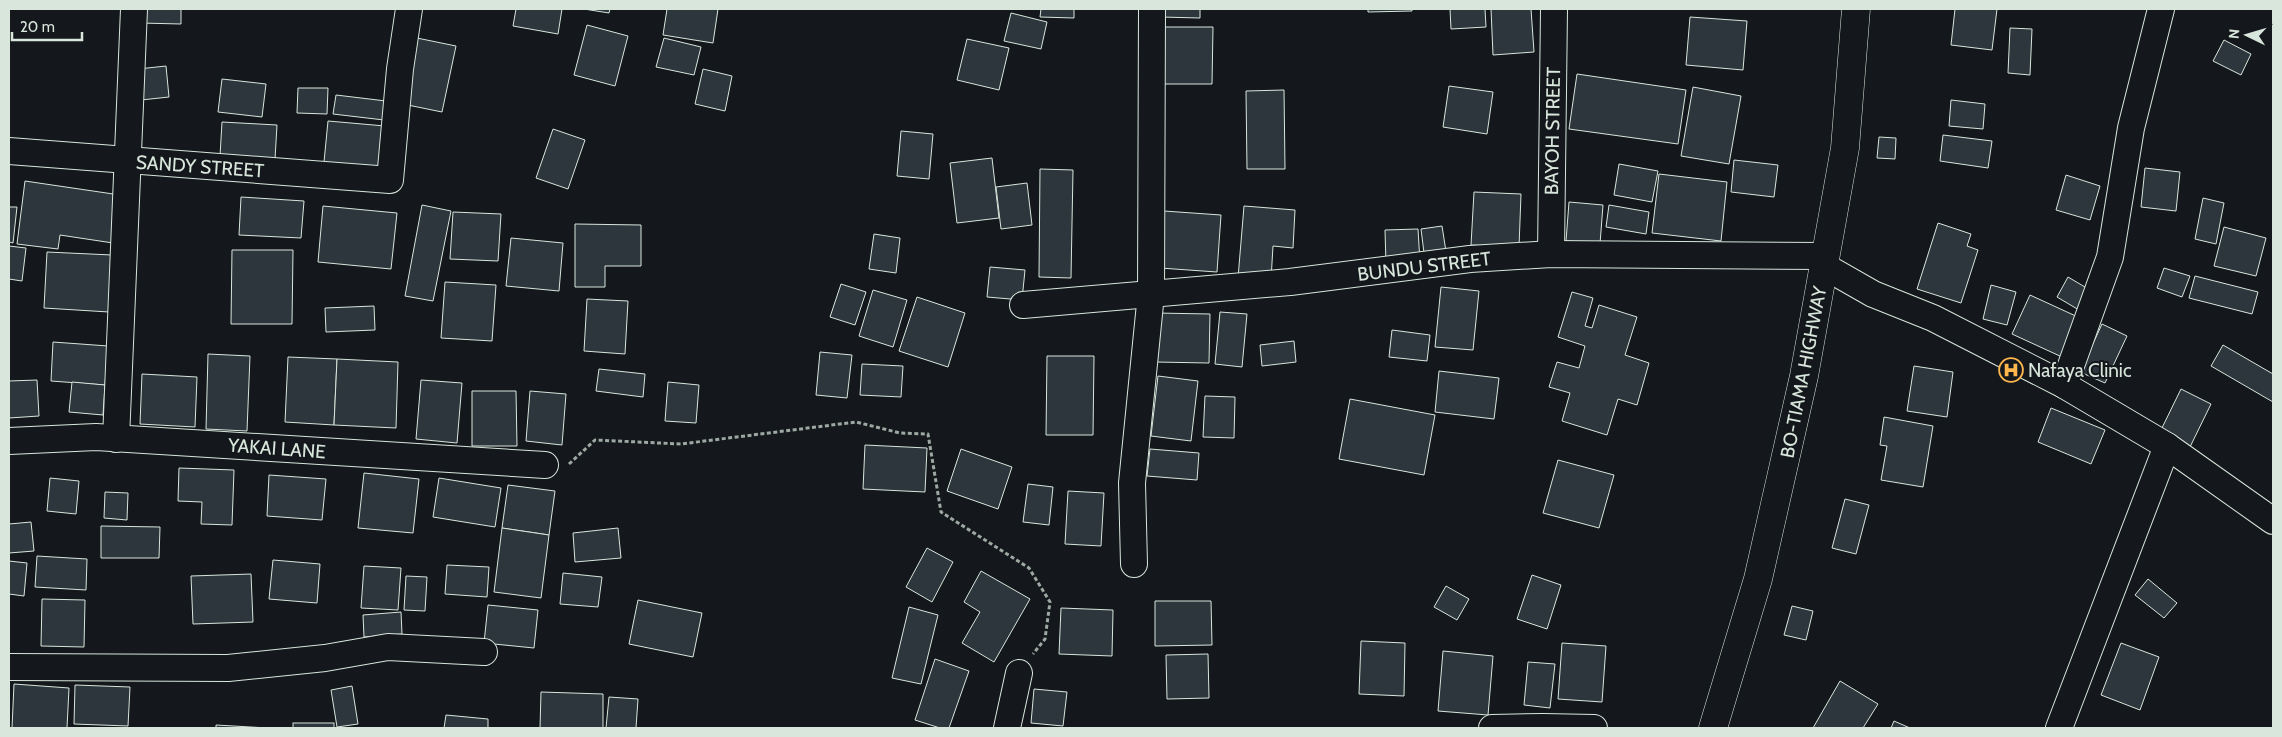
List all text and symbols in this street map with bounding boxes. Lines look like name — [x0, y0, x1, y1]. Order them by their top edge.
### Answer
scale bar — [12, 10, 82, 42]
north arrow — [2222, 10, 2272, 60]
text: 20 m — [20, 18, 55, 36]
text: N — [2225, 28, 2243, 40]
street label: BAYOH STREET — [1540, 67, 1565, 195]
street label: SANDY STREET — [135, 151, 265, 182]
street label: BUNDU STREET — [1356, 247, 1492, 286]
street label: BO-TIAMA HIGHWAY — [1776, 284, 1831, 460]
hospital icon: Nafaya Clinic — [1998, 357, 2024, 383]
place label: Nafaya Clinic — [2028, 359, 2132, 382]
street label: YAKAI LANE — [226, 434, 327, 463]

